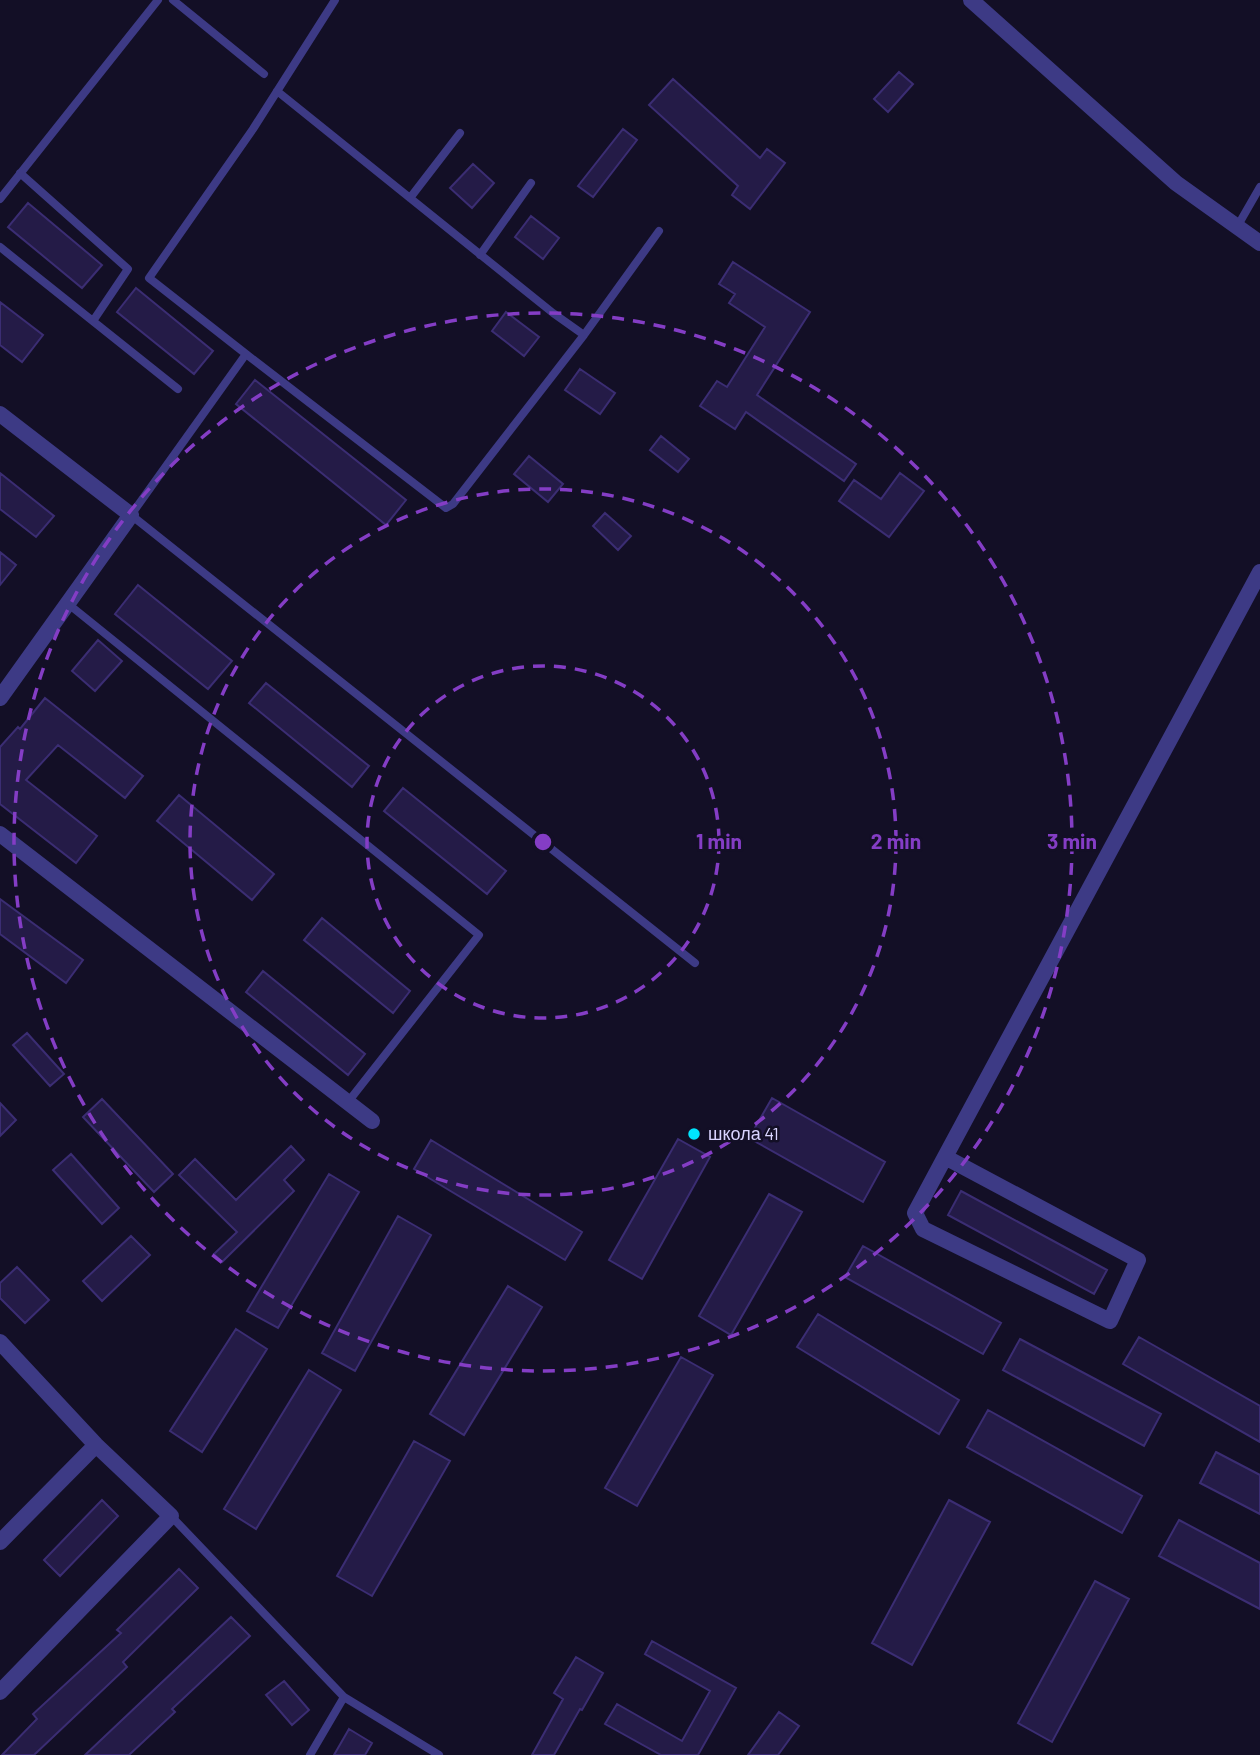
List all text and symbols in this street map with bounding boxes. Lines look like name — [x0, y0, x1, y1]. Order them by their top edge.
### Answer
text: 1 min — [696, 828, 742, 853]
text: 2 min — [871, 828, 921, 853]
text: 3 min — [1047, 828, 1097, 853]
centre of rings — [531, 830, 555, 854]
place label: школа 41 — [708, 1122, 779, 1144]
marker: школа 41 — [686, 1126, 702, 1142]

